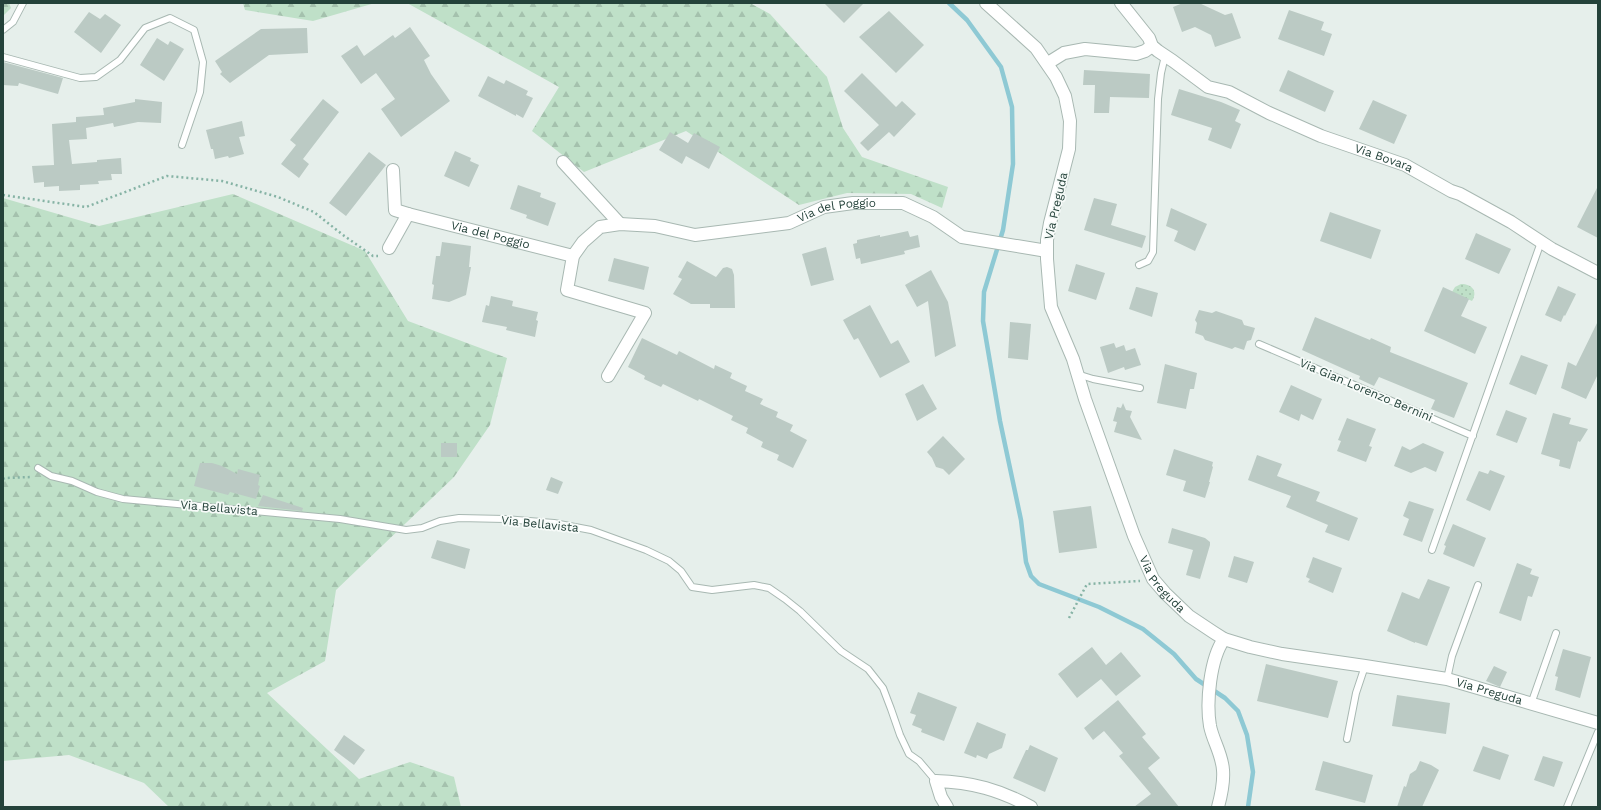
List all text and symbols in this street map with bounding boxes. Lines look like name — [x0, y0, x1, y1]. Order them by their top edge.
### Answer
street label: Via Bovara — [1353, 141, 1416, 175]
street label: Via Preguda — [1041, 171, 1071, 241]
street label: Via del Poggio — [795, 196, 876, 225]
street label: Via del Poggio — [449, 218, 531, 252]
street label: Via Gian Lorenzo Bernini — [1297, 356, 1435, 424]
street label: Via Bellavista — [180, 498, 259, 518]
street label: Via Bellavista — [501, 513, 580, 535]
street label: Via Preguda — [1137, 553, 1188, 616]
street label: Via Preguda — [1454, 675, 1524, 708]

